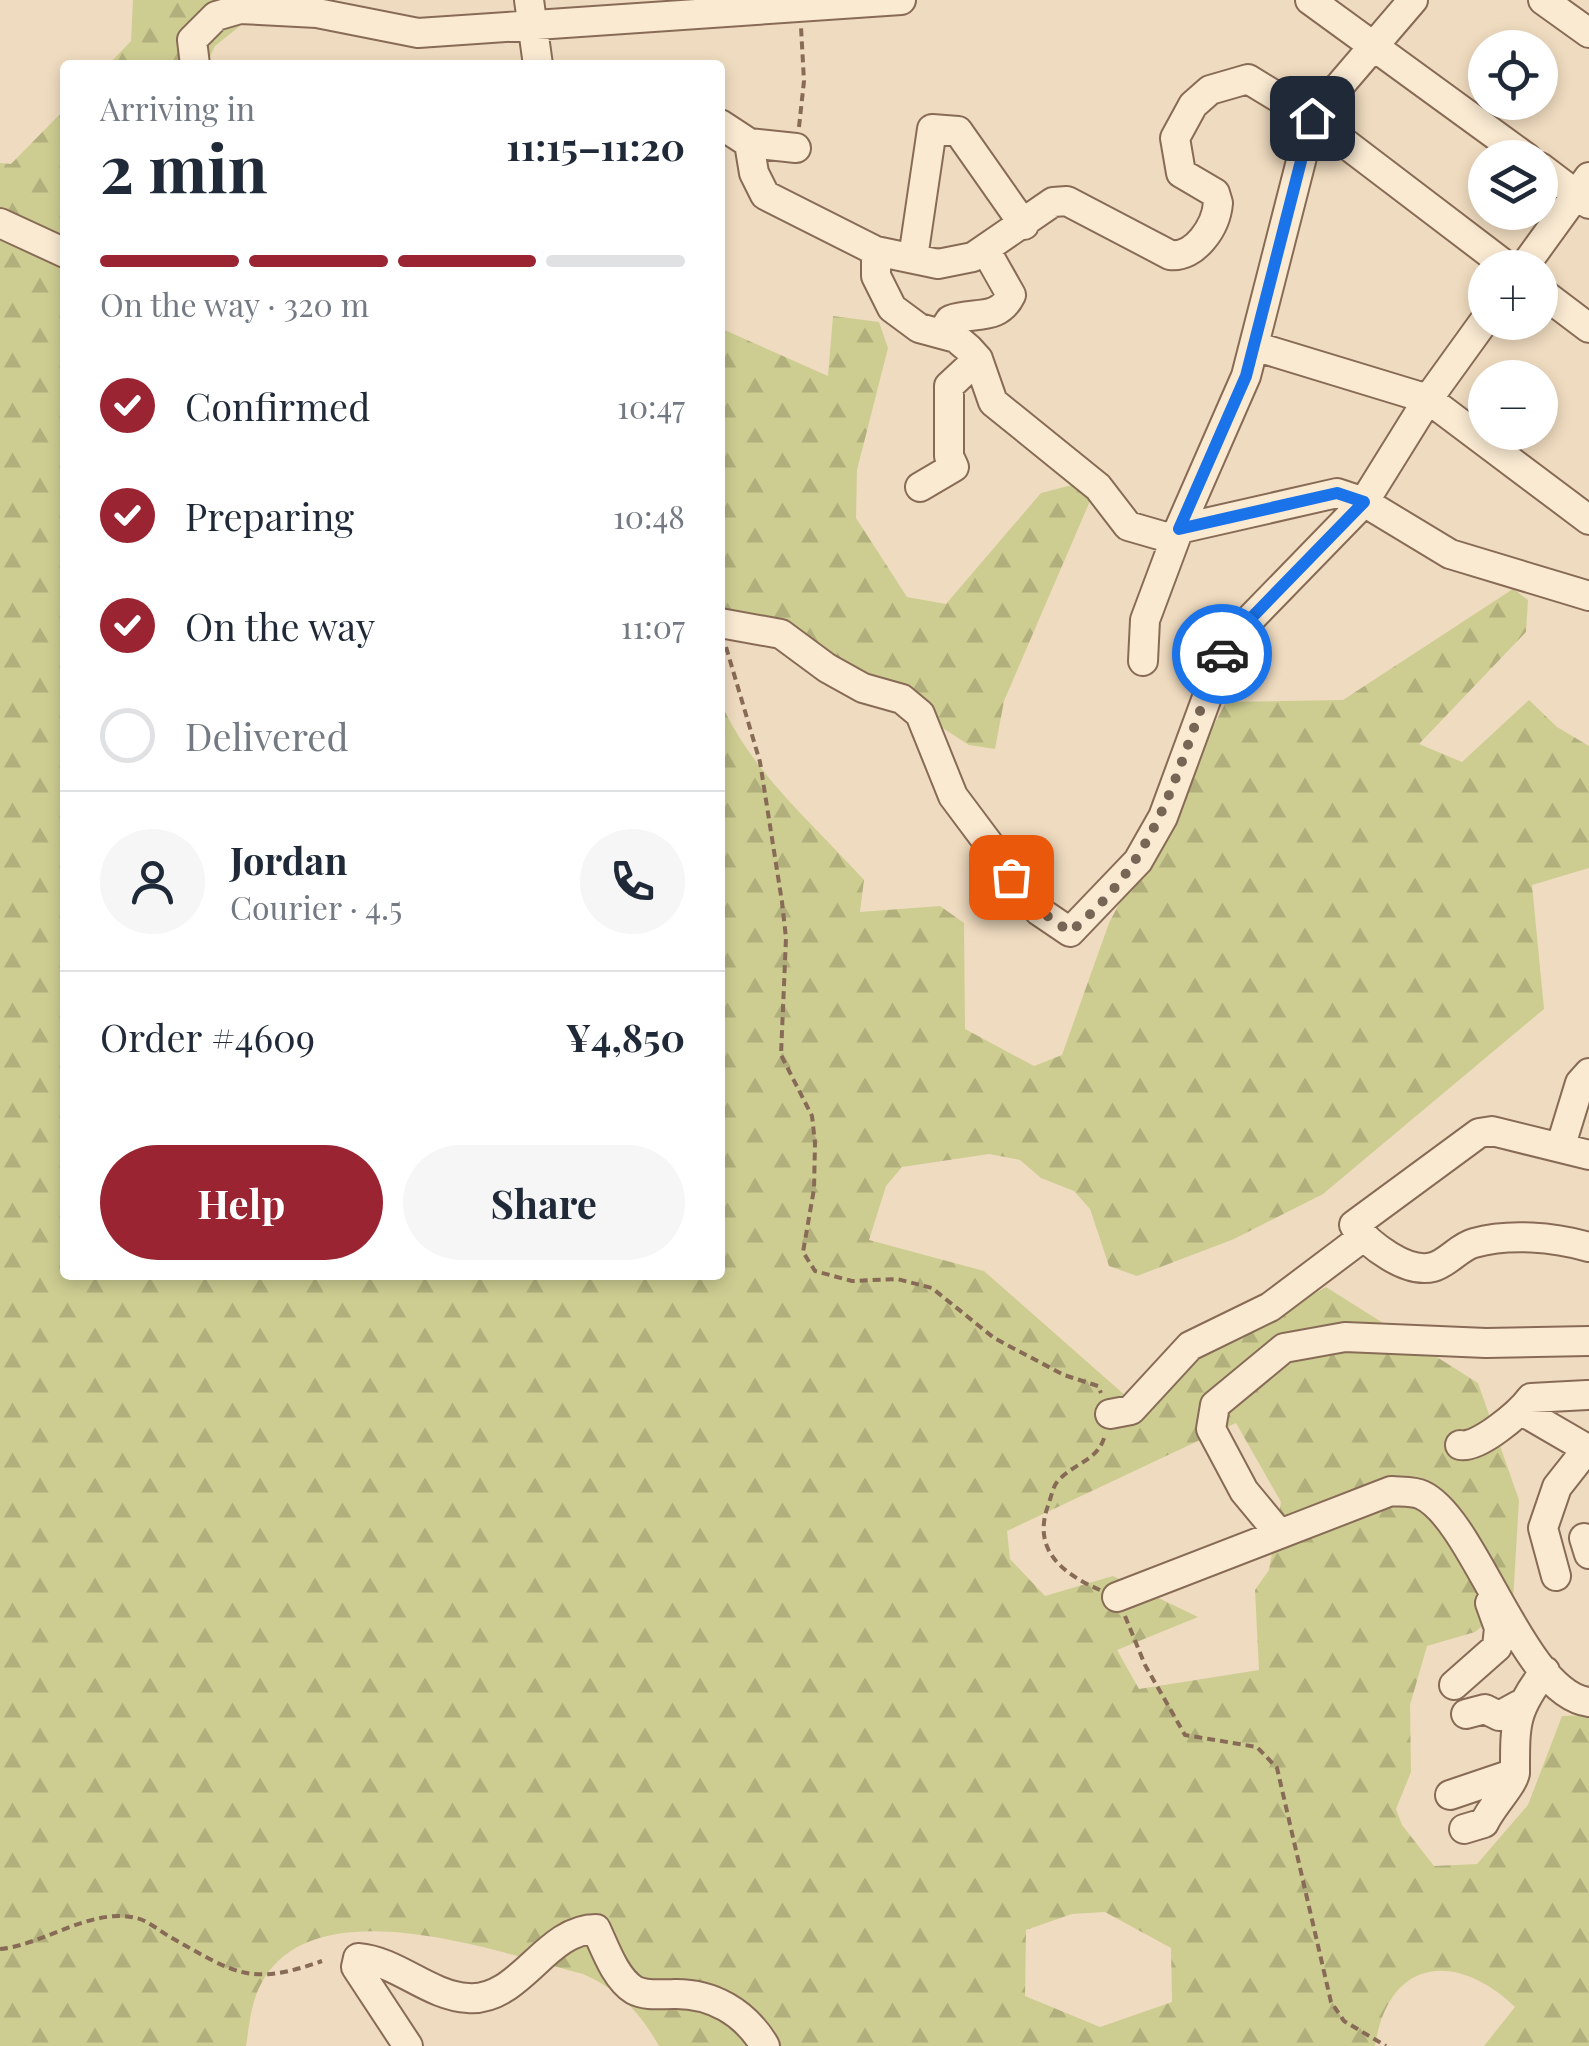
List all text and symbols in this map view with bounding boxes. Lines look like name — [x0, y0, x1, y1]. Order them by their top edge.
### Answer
map controls — [1468, 30, 1558, 450]
button: locate — [1468, 30, 1558, 120]
pin — [1270, 76, 1355, 161]
text: Arriving in — [100, 86, 255, 129]
icon: home — [1285, 91, 1340, 146]
text: 11:15–11:20 — [506, 120, 685, 171]
text: 2 min — [100, 123, 268, 209]
button: layers — [1468, 140, 1558, 230]
button: + — [1468, 250, 1558, 340]
text: On the way · 320 m — [100, 282, 369, 325]
button: − — [1468, 360, 1558, 450]
icon: check — [100, 378, 155, 433]
text: Confirmed — [185, 380, 370, 431]
text: 10:47 — [617, 384, 685, 427]
icon: check — [100, 488, 155, 543]
text: Preparing — [185, 490, 354, 541]
text: 10:48 — [613, 494, 685, 537]
icon: check — [100, 598, 155, 653]
text: On the way — [185, 600, 375, 651]
text: 11:07 — [621, 604, 685, 647]
courier — [1172, 604, 1272, 704]
icon: car — [1195, 627, 1250, 682]
text: Delivered — [185, 710, 349, 761]
button: person — [100, 829, 205, 934]
button: phone — [580, 829, 685, 934]
text: Jordan — [230, 834, 348, 885]
pin — [969, 835, 1054, 920]
icon: bag — [984, 850, 1039, 905]
text: Courier · 4.5 — [230, 885, 402, 928]
text: Order #4609 — [100, 1011, 315, 1062]
text: ¥4,850 — [566, 1011, 685, 1062]
button: Help — [100, 1145, 383, 1260]
button: Share — [403, 1145, 685, 1260]

